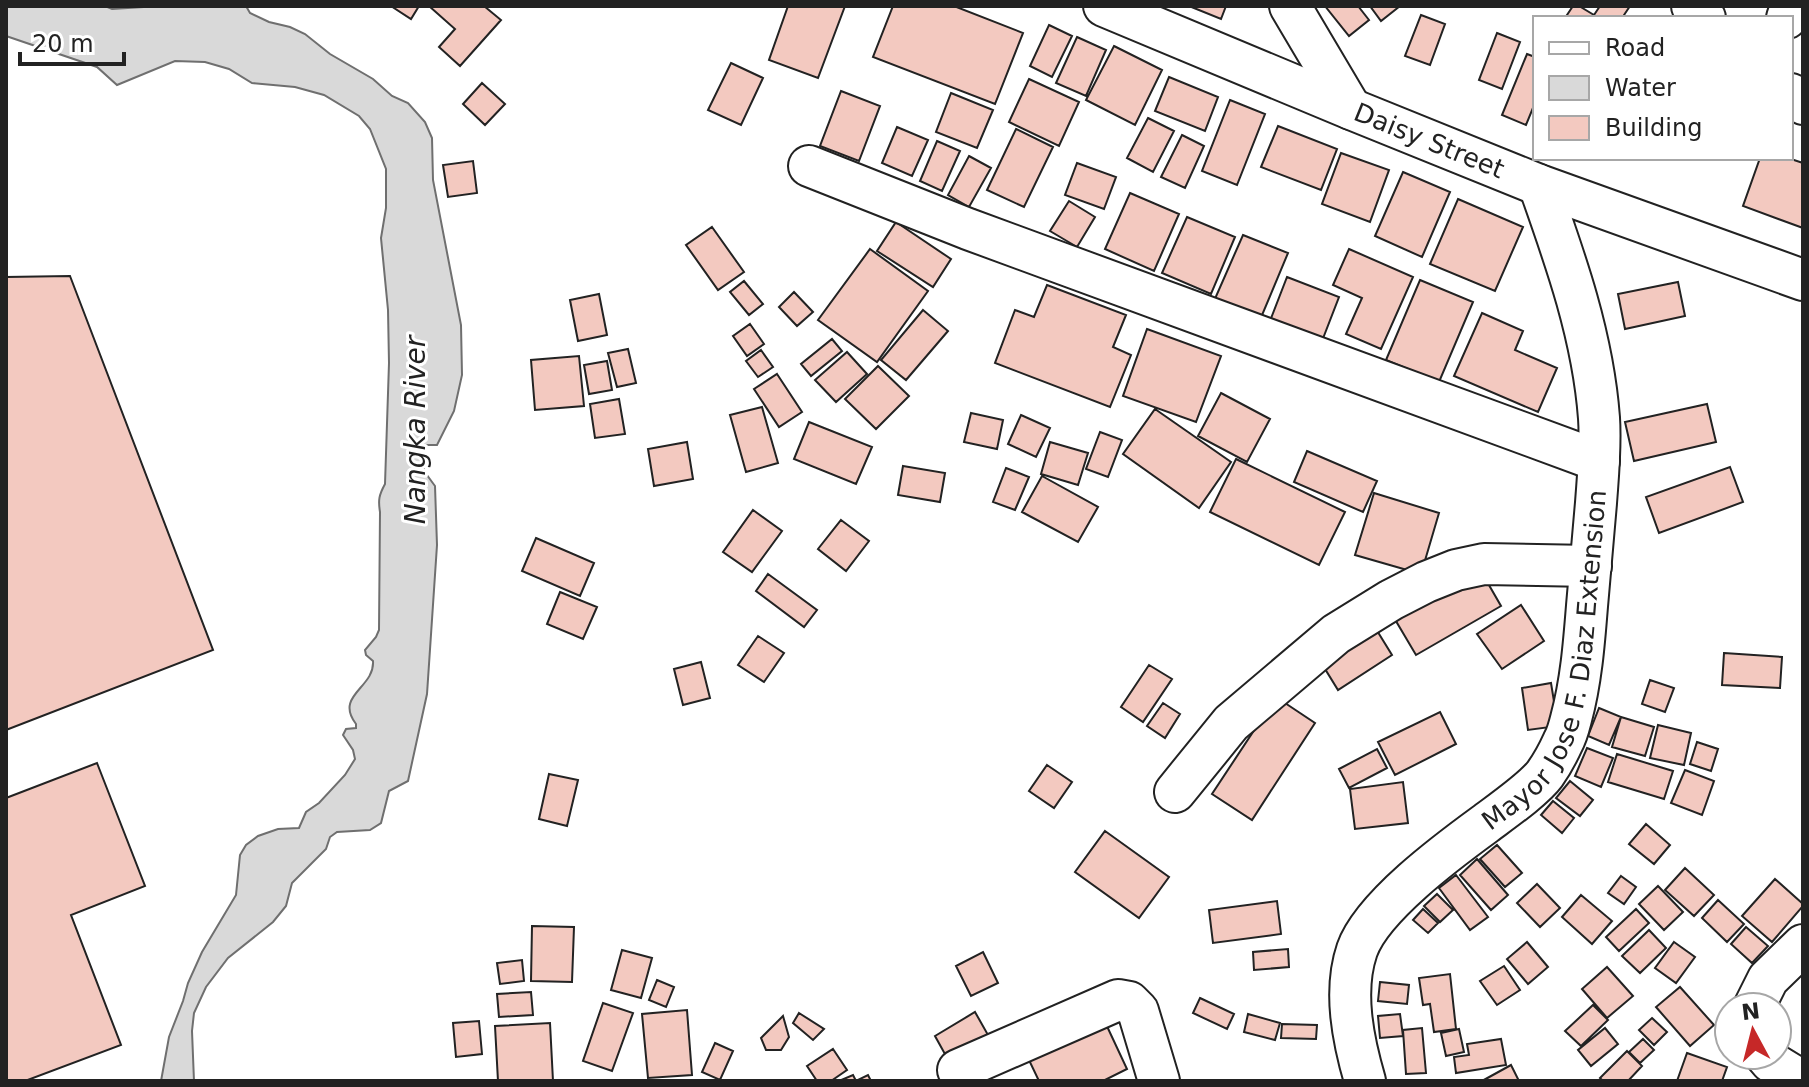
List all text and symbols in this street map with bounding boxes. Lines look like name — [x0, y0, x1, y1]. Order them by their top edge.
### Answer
scale bar — [20, 16, 124, 66]
legend — [1533, 16, 1793, 160]
text: 20 m — [32, 30, 94, 58]
text: Road — [1605, 34, 1665, 62]
text: Water — [1605, 74, 1676, 102]
street label: Daisy Street — [1350, 97, 1509, 184]
text: Building — [1605, 114, 1702, 142]
water label: Nangka River — [399, 334, 432, 524]
street label: Mayor Jose F. Diaz Extension — [1476, 489, 1612, 836]
north arrow — [1713, 991, 1793, 1071]
text: N — [1740, 998, 1761, 1025]

